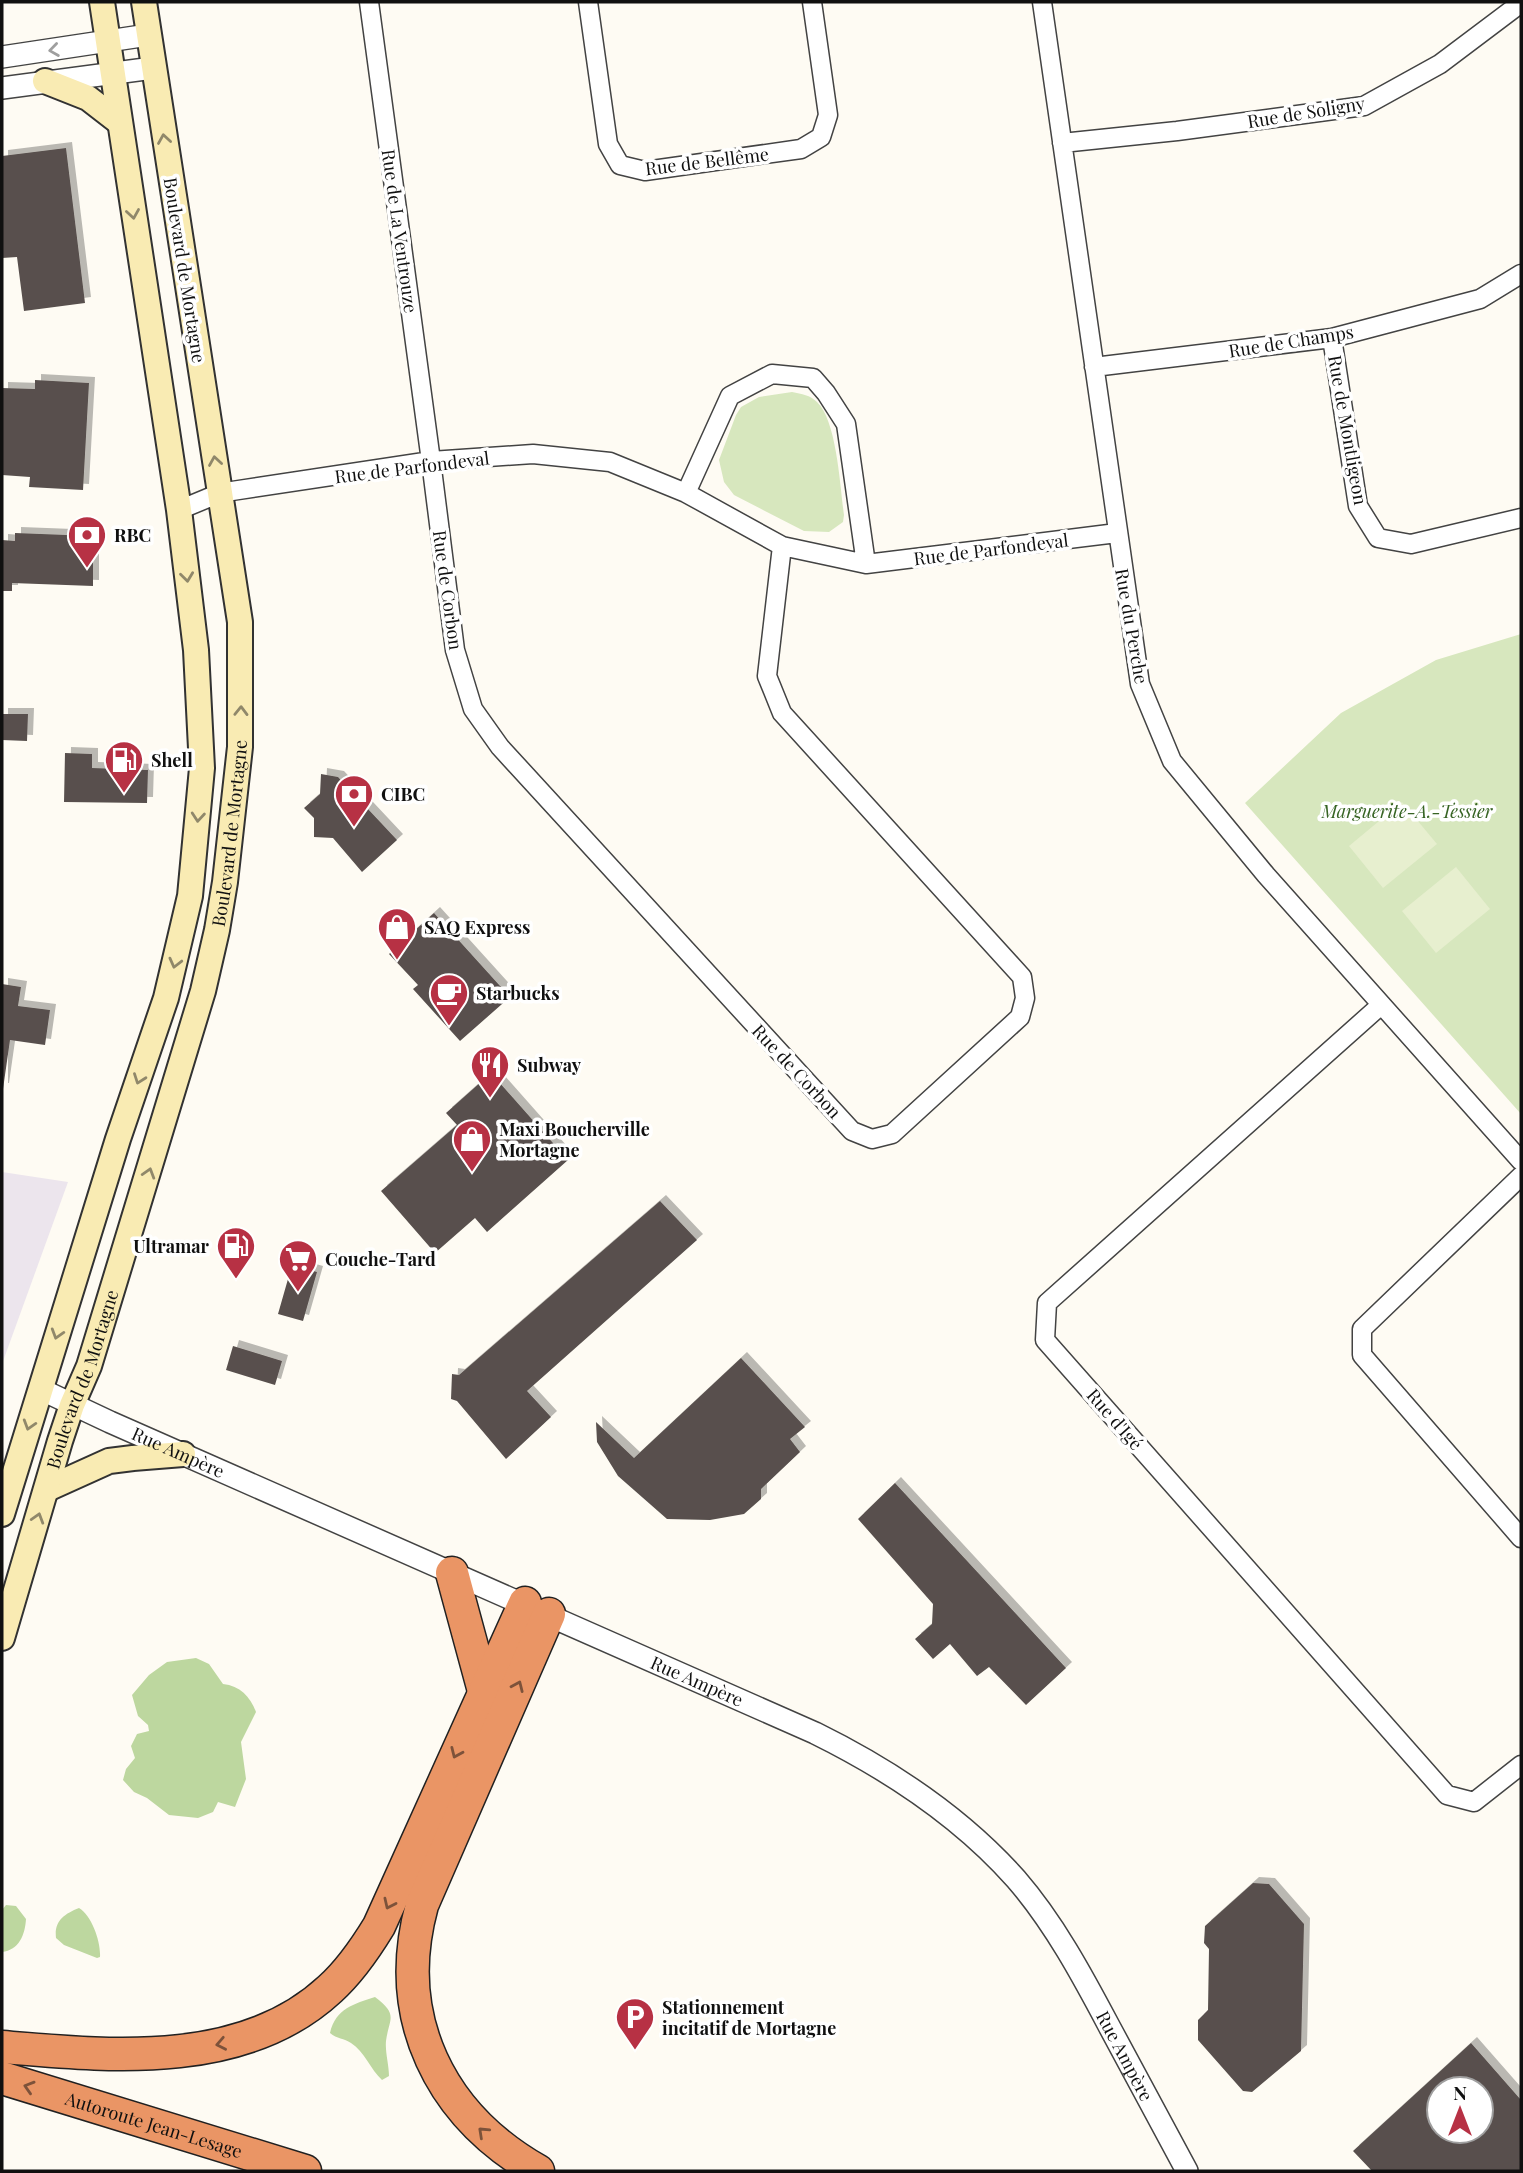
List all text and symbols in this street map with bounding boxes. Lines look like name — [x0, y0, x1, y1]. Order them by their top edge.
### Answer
one-way arrow — [49, 42, 60, 57]
street label: Rue de Soligny — [1245, 91, 1367, 133]
one-way arrow — [157, 133, 172, 145]
street label: Rue de Bellême — [644, 142, 770, 180]
street label: Rue de La Ventrouze — [377, 148, 423, 314]
street label: Boulevard de Mortagne — [158, 175, 212, 365]
one-way arrow — [125, 208, 140, 220]
street label: Rue de Champs — [1227, 319, 1355, 363]
street label: Rue de Montligeon — [1323, 353, 1373, 507]
street label: Rue de Parfondeval — [333, 446, 491, 488]
one-way arrow — [208, 455, 223, 467]
bank icon: RBC — [66, 514, 108, 569]
place label: RBC — [114, 523, 151, 547]
street label: Rue de Parfondeval — [912, 528, 1070, 570]
street label: Rue de Corbon — [428, 529, 468, 652]
street label: Rue du Perche — [1110, 566, 1154, 686]
one-way arrow — [180, 571, 195, 583]
one-way arrow — [233, 705, 248, 716]
fuel station icon: Shell — [103, 739, 145, 794]
street label: Boulevard de Mortagne — [206, 740, 252, 928]
place label: Shell — [151, 748, 193, 772]
bank icon: CIBC — [333, 773, 375, 828]
place label: CIBC — [381, 782, 425, 806]
park label: Marguerite-A.-Tessier — [1321, 799, 1494, 823]
one-way arrow — [191, 812, 206, 823]
shop icon: SAQ Express — [376, 906, 418, 961]
place label: SAQ Express — [424, 915, 530, 939]
one-way arrow — [169, 957, 183, 969]
cafe icon: Starbucks — [428, 972, 470, 1027]
place label: Starbucks — [476, 981, 559, 1005]
street label: Rue de Corbon — [747, 1019, 847, 1123]
restaurant icon: Subway — [469, 1044, 511, 1099]
place label: Subway — [517, 1053, 582, 1077]
one-way arrow — [133, 1073, 147, 1085]
place label: Maxi Boucherville Mortagne — [499, 1117, 650, 1162]
shop icon: Maxi Boucherville Mortagne — [451, 1118, 493, 1173]
one-way arrow — [140, 1167, 155, 1179]
fuel station icon: Ultramar — [215, 1225, 257, 1280]
place label: Ultramar — [133, 1234, 210, 1258]
supermarket icon: Couche-Tard — [277, 1238, 319, 1293]
place label: Couche-Tard — [325, 1247, 436, 1271]
street label: Boulevard de Mortagne — [40, 1287, 123, 1472]
one-way arrow — [51, 1327, 66, 1339]
street label: Rue d'Igé — [1082, 1383, 1148, 1455]
one-way arrow — [22, 1418, 37, 1430]
street label: Rue Ampère — [128, 1421, 228, 1483]
one-way arrow — [29, 1513, 44, 1525]
street label: Rue Ampère — [647, 1650, 747, 1712]
one-way arrow — [510, 1681, 524, 1693]
one-way arrow — [450, 1746, 464, 1759]
one-way arrow — [383, 1897, 397, 1910]
place label: Stationnement incitatif de Mortagne — [662, 1995, 836, 2040]
parking icon: Stationnement incitatif de Mortagne — [614, 1996, 656, 2051]
street label: Rue Ampère — [1091, 2007, 1159, 2105]
one-way arrow — [215, 2036, 227, 2051]
north arrow — [1425, 2075, 1495, 2145]
text: N — [1453, 2079, 1467, 2105]
one-way arrow — [24, 2080, 36, 2095]
street label: Autoroute Jean-Lesage — [62, 2086, 245, 2163]
one-way arrow — [478, 2127, 491, 2140]

